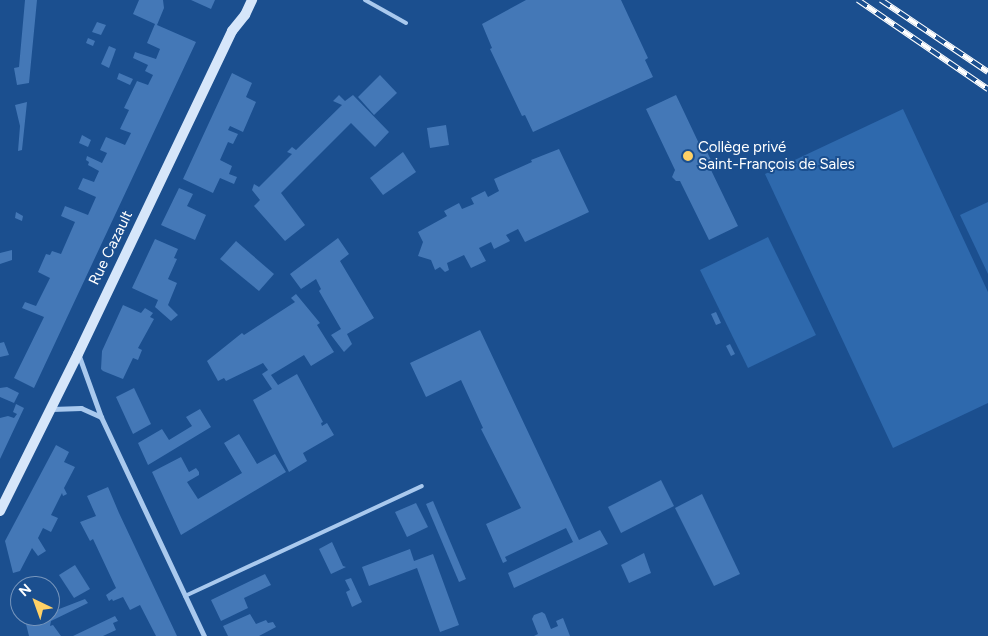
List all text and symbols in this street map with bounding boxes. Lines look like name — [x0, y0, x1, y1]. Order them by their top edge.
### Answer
place label: Collège privé Saint-François de Sales — [698, 138, 855, 173]
marker: Collège privé Saint-François de Sales — [682, 150, 694, 162]
street label: Rue Cazault — [85, 208, 137, 288]
north arrow — [10, 576, 60, 626]
text: N — [16, 580, 35, 600]

